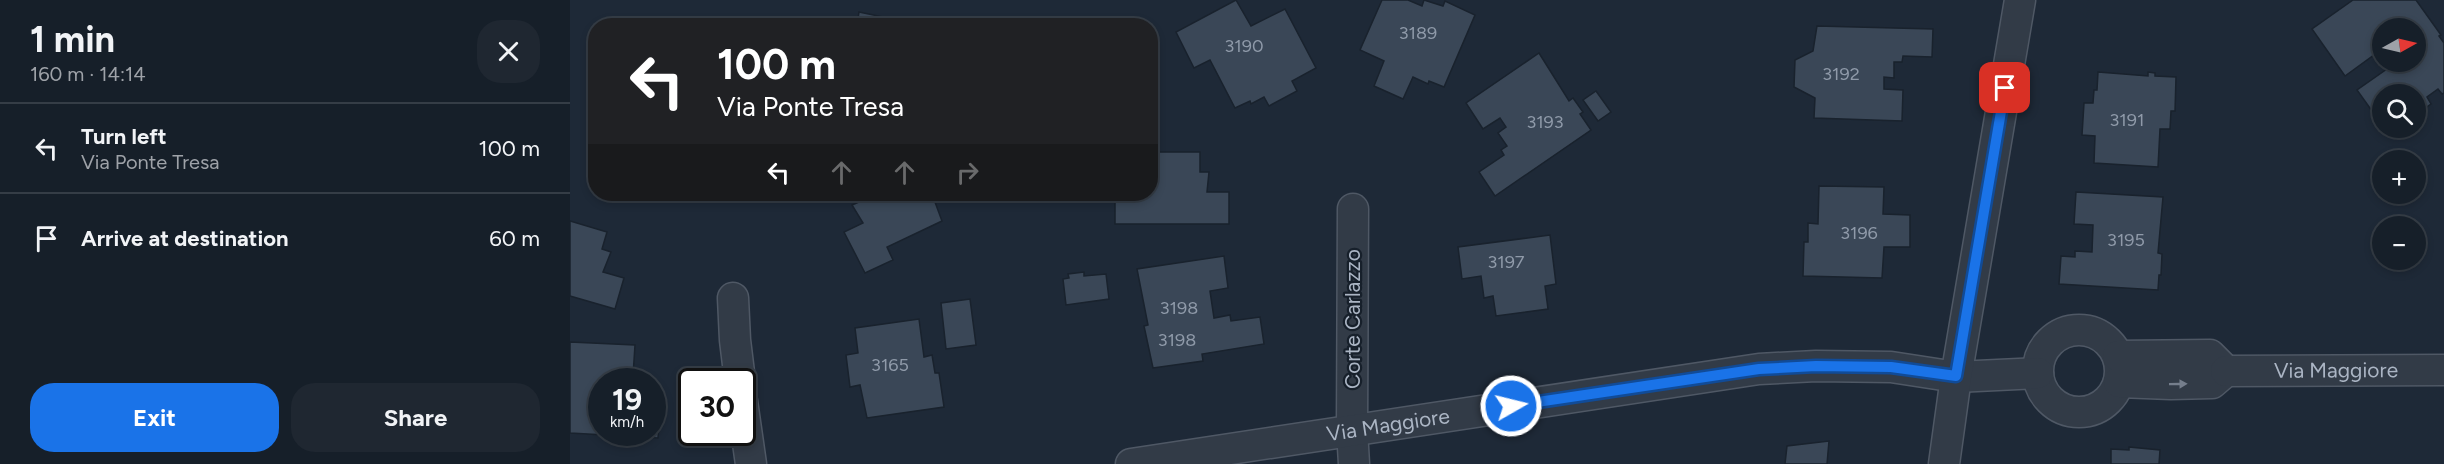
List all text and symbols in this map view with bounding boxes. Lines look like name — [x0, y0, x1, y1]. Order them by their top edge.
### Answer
text: 1 min — [30, 18, 115, 61]
north arrow — [2372, 18, 2426, 72]
map controls — [2372, 18, 2426, 270]
button: close — [477, 20, 540, 83]
house number: 3189 — [1399, 22, 1437, 44]
house number: 3190 — [1225, 35, 1263, 57]
text: 100 m — [717, 39, 836, 90]
icon: left — [618, 42, 696, 120]
text: 160 m · 14:14 — [30, 62, 146, 86]
pin — [1979, 62, 2030, 113]
house number: 3192 — [1822, 63, 1860, 85]
icon: arrive — [1988, 71, 2021, 104]
button: search — [2372, 84, 2426, 138]
text: Via Ponte Tresa — [717, 90, 904, 123]
house number: 3191 — [2110, 109, 2144, 131]
house number: 3193 — [1526, 111, 1564, 133]
text: Turn left — [81, 123, 167, 150]
icon: left — [30, 132, 63, 165]
text: 100 m — [479, 135, 540, 162]
text: Via Ponte Tresa — [81, 150, 219, 174]
button: + — [2372, 150, 2426, 204]
icon: left — [762, 156, 795, 189]
icon: ahead — [825, 156, 858, 189]
icon: ahead — [888, 156, 921, 189]
icon: right — [951, 156, 984, 189]
button: − — [2372, 216, 2426, 270]
icon: arrive — [30, 222, 63, 255]
house number: 3196 — [1840, 222, 1878, 244]
text: Arrive at destination — [81, 225, 289, 252]
text: 60 m — [489, 225, 540, 252]
house number: 3195 — [2107, 229, 2145, 251]
street label: Corte Carlazzo — [1340, 249, 1365, 389]
house number: 3197 — [1487, 251, 1525, 273]
house number: 3198 — [1160, 297, 1198, 319]
house number: 3198 — [1158, 329, 1196, 351]
house number: 3165 — [871, 354, 909, 376]
street label: Via Maggiore — [2274, 357, 2398, 383]
speed limit sign: 30 — [678, 368, 756, 446]
position arrow — [1479, 374, 1543, 438]
one-way arrow — [2168, 379, 2187, 389]
text: 19 — [612, 381, 642, 418]
button: Exit — [30, 383, 279, 452]
button: Share — [291, 383, 540, 452]
street label: Via Maggiore — [1325, 403, 1451, 446]
text: km/h — [610, 413, 644, 431]

